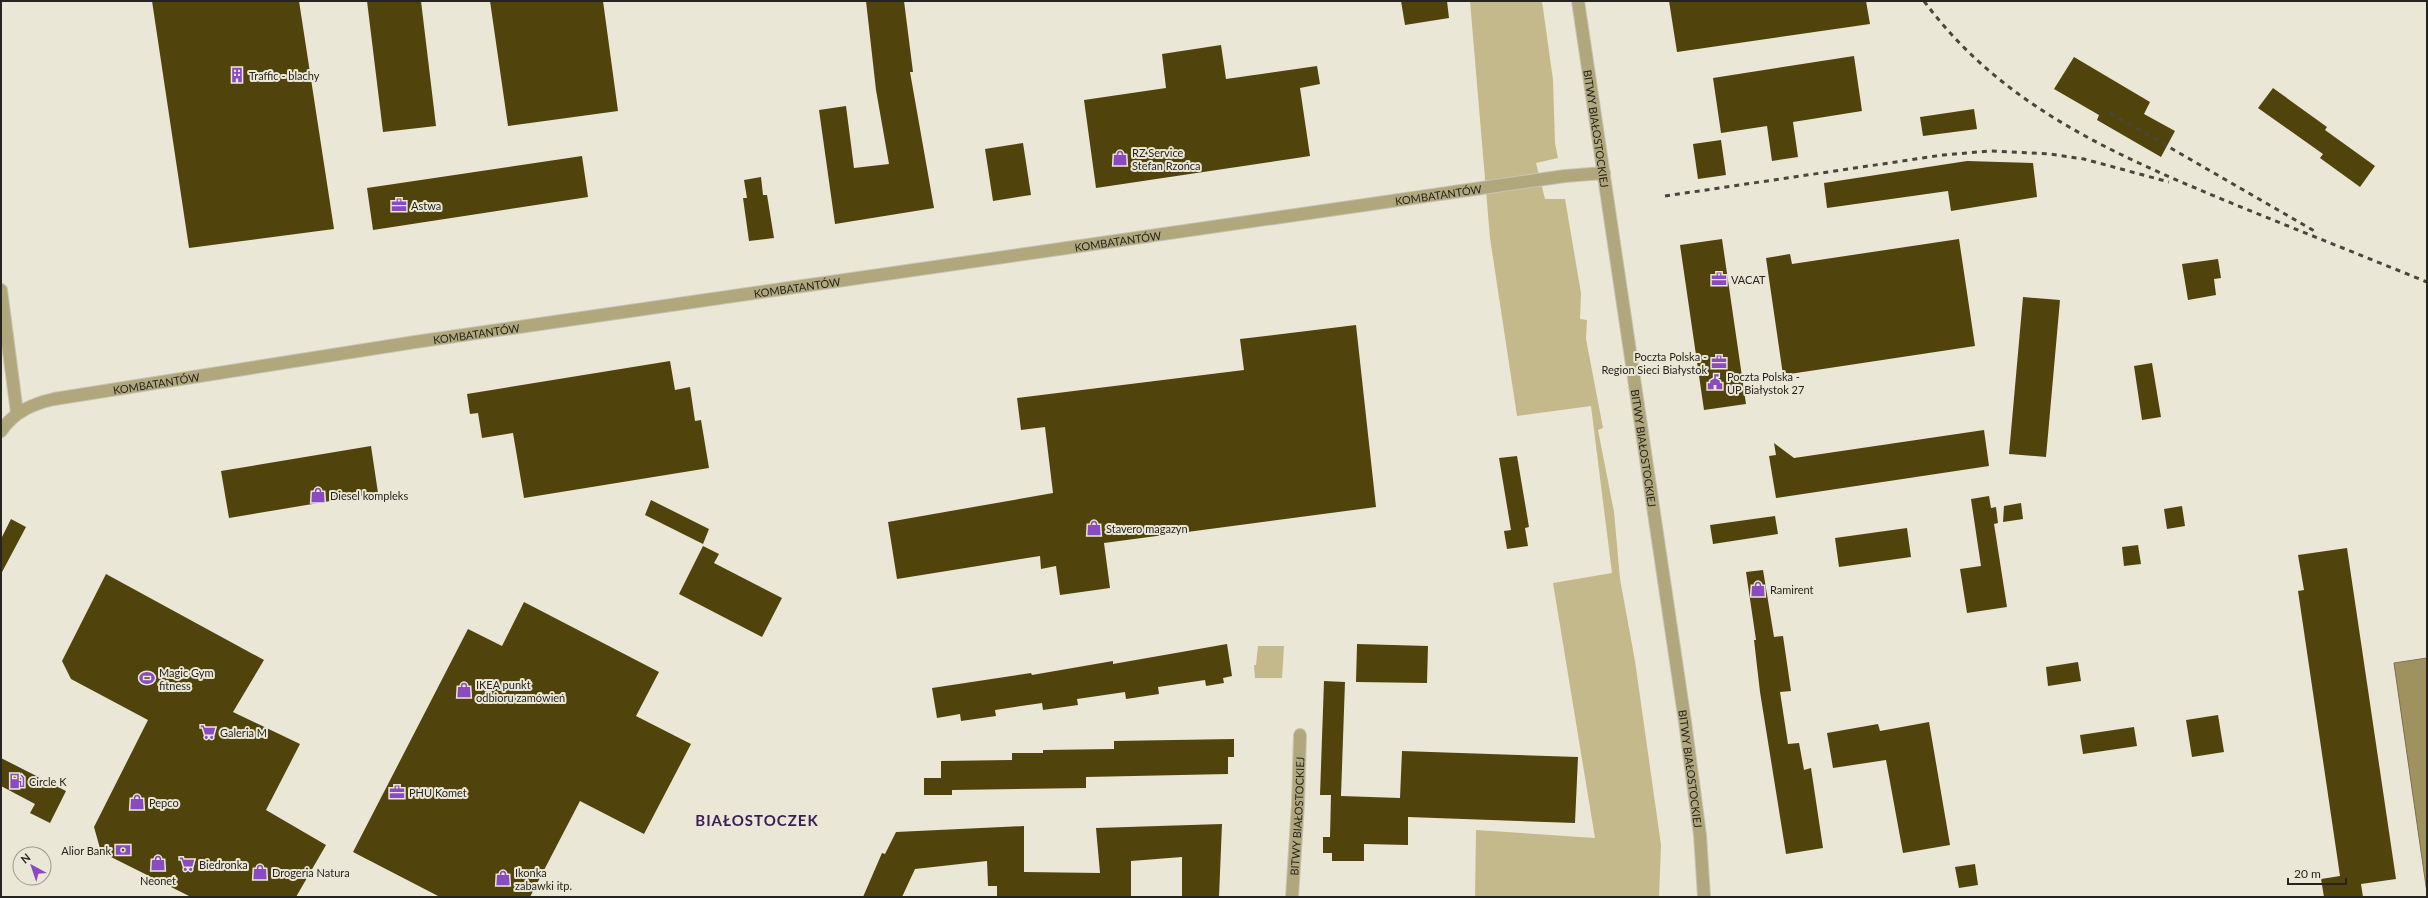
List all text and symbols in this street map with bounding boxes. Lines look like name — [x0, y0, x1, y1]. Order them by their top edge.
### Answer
building icon: Traffic - blachy — [228, 66, 246, 84]
place label: Traffic - blachy — [249, 69, 320, 82]
street label: BITWY BIAŁOSTOCKIEJ — [1582, 69, 1612, 188]
place label: RZ Service Stefan Rzońca — [1132, 146, 1201, 172]
shop icon: RZ Service Stefan Rzońca — [1111, 149, 1129, 167]
street label: KOMBATANTÓW — [1394, 182, 1483, 207]
office icon: Astwa — [390, 196, 408, 214]
place label: Astwa — [411, 199, 441, 212]
street label: KOMBATANTÓW — [1074, 228, 1163, 253]
office icon: VACAT — [1710, 270, 1728, 288]
place label: VACAT — [1731, 273, 1766, 286]
street label: KOMBATANTÓW — [753, 274, 842, 300]
street label: KOMBATANTÓW — [432, 320, 521, 346]
place label: Poczta Polska - Region Sieci Białystok — [1601, 350, 1707, 376]
office icon: Poczta Polska - Region Sieci Białystok — [1710, 353, 1728, 371]
street label: KOMBATANTÓW — [112, 370, 201, 396]
place label: Poczta Polska - UP Białystok 27 — [1727, 370, 1804, 396]
public building icon: Poczta Polska - UP Białystok 27 — [1706, 373, 1724, 391]
street label: BITWY BIAŁOSTOCKIEJ — [1629, 388, 1660, 508]
shop icon: Diesel kompleks — [309, 486, 327, 504]
place label: Diesel kompleks — [330, 489, 408, 502]
shop icon: Stavero magazyn — [1085, 519, 1103, 537]
place label: Stavero magazyn — [1106, 522, 1188, 535]
shop icon: Ramirent — [1749, 580, 1767, 598]
place label: Ramirent — [1770, 583, 1814, 596]
place label: Magic Gym fitness — [159, 666, 214, 692]
sports icon: Magic Gym fitness — [138, 669, 156, 687]
place label: IKEA punkt odbioru zamówień — [476, 678, 565, 704]
shop icon: IKEA punkt odbioru zamówień — [455, 681, 473, 699]
street label: BITWY BIAŁOSTOCKIEJ — [1677, 709, 1705, 829]
supermarket icon: Galeria M — [199, 723, 217, 741]
place label: Galeria M — [220, 726, 267, 739]
street label: BITWY BIAŁOSTOCKIEJ — [1287, 757, 1306, 876]
fuel station icon: Circle K — [8, 772, 26, 790]
place label: Circle K — [29, 775, 67, 788]
office icon: PHU Komet — [388, 783, 406, 801]
place label: PHU Komet — [409, 786, 467, 799]
shop icon: Pepco — [128, 793, 146, 811]
place label: Pepco — [149, 796, 179, 809]
district label: BIAŁOSTOCZEK — [695, 811, 819, 829]
bank icon: Alior Bank — [114, 841, 132, 859]
place label: Alior Bank — [61, 844, 111, 857]
north arrow — [12, 846, 52, 886]
text: N — [18, 850, 33, 866]
shop icon: Neonet — [149, 854, 167, 872]
supermarket icon: Biedronka — [178, 855, 196, 873]
place label: Biedronka — [199, 858, 248, 871]
scale bar — [2288, 860, 2346, 886]
shop icon: Drogeria Natura — [251, 863, 269, 881]
place label: Drogeria Natura — [272, 866, 350, 879]
place label: Ikonka zabawki itp. — [515, 866, 572, 892]
text: 20 m — [2294, 866, 2321, 881]
shop icon: Ikonka zabawki itp. — [494, 869, 512, 887]
place label: Neonet — [140, 874, 176, 887]

